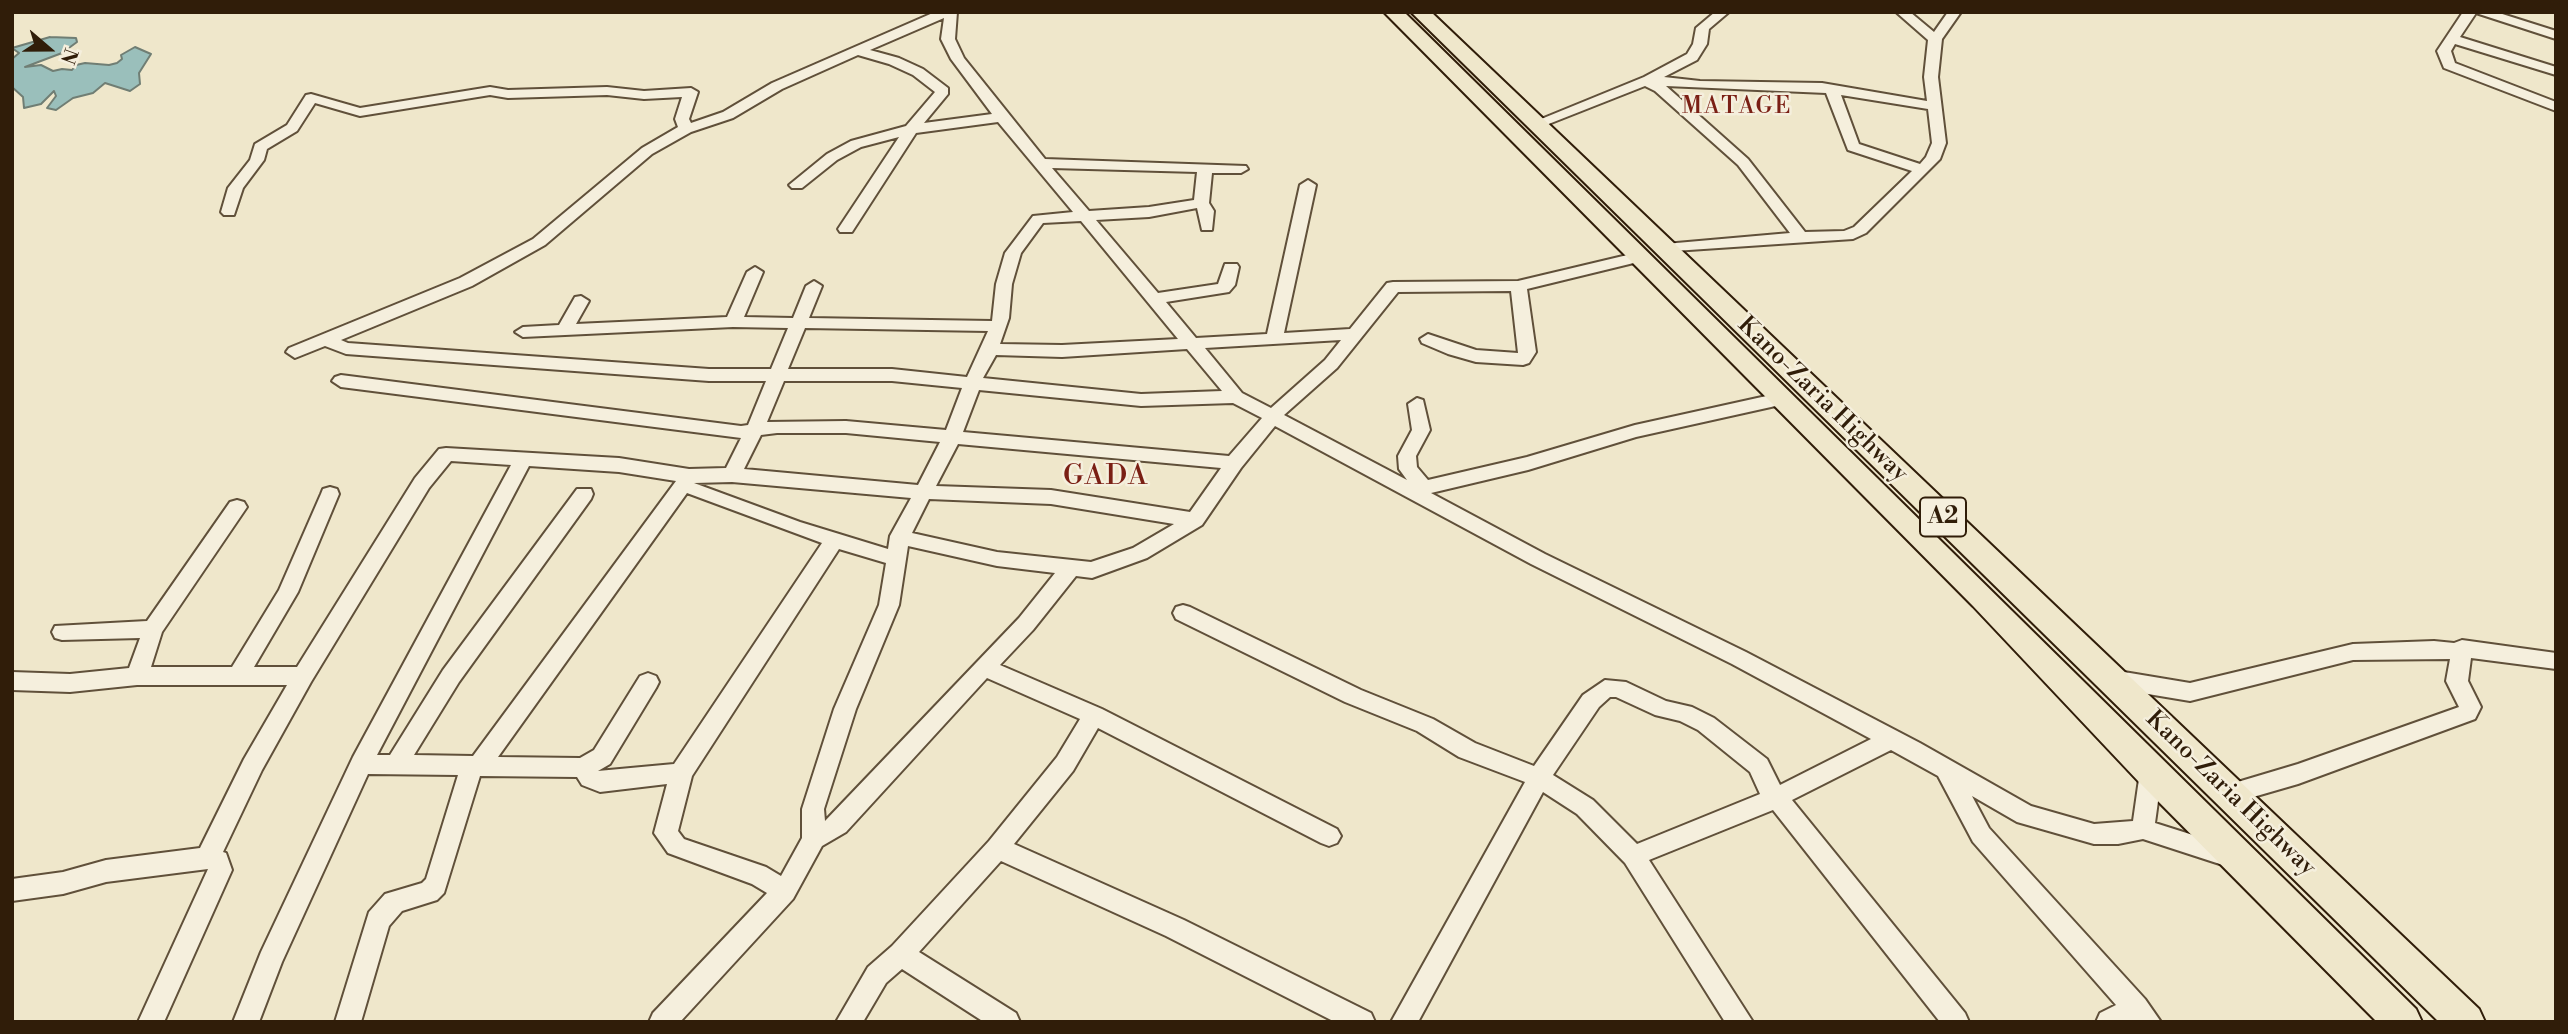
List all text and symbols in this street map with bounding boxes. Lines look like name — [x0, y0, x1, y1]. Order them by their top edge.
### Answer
north arrow — [14, 14, 84, 84]
text: N — [55, 45, 83, 67]
district label: MATAGE — [1682, 93, 1792, 121]
street label: Kano-Zaria Highway — [1731, 311, 1913, 489]
district label: GADA — [1063, 460, 1149, 494]
road number: A2 — [1920, 498, 1966, 537]
street label: Kano-Zaria Highway — [2139, 705, 2321, 883]

